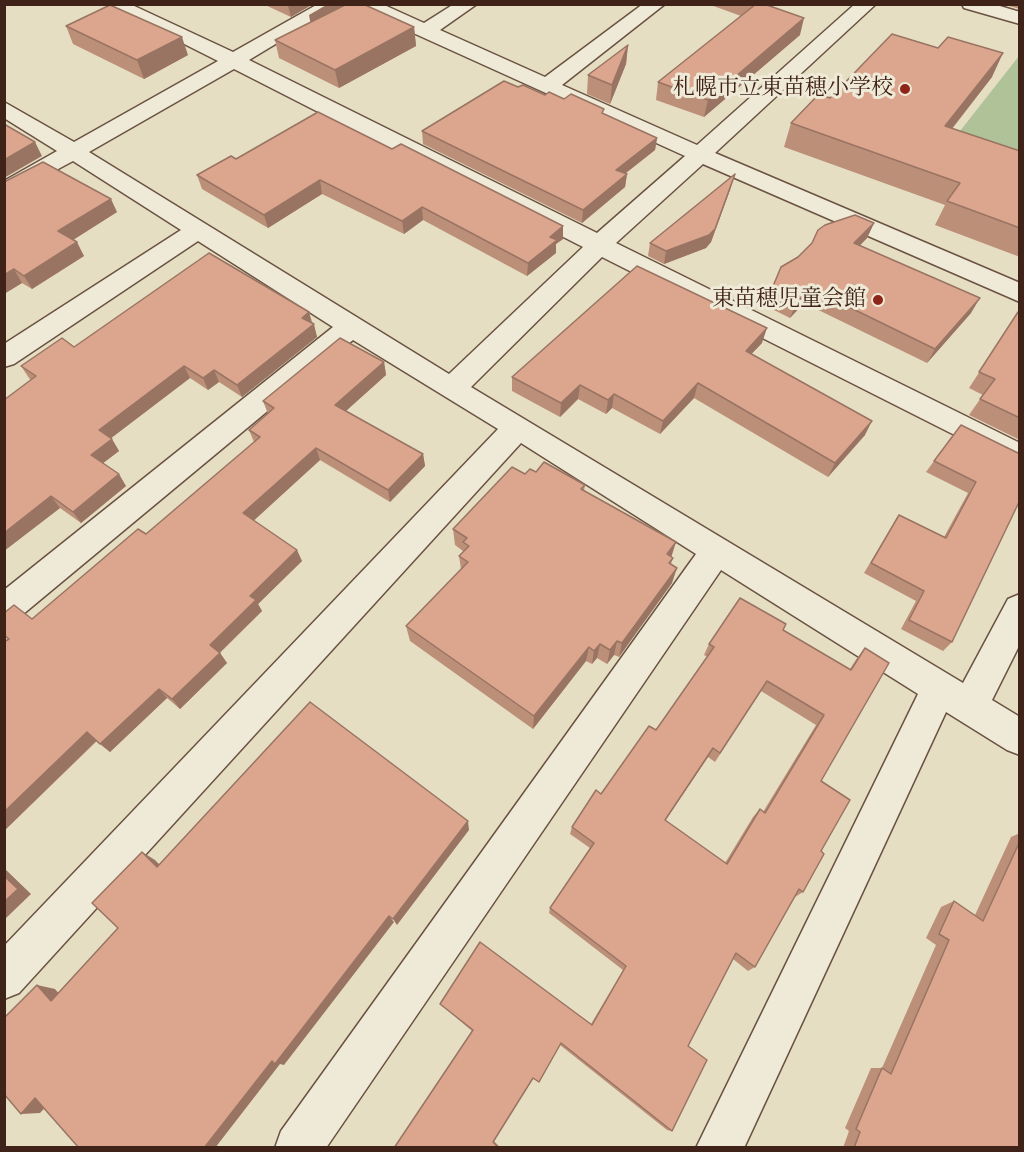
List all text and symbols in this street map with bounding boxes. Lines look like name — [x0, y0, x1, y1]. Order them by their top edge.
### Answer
place label: 札幌市立東苗穂小学校 — [673, 76, 893, 102]
marker: 札幌市立東苗穂小学校 — [898, 82, 912, 96]
place label: 東苗穂児童会館 — [712, 287, 866, 313]
marker: 東苗穂児童会館 — [871, 293, 885, 307]

